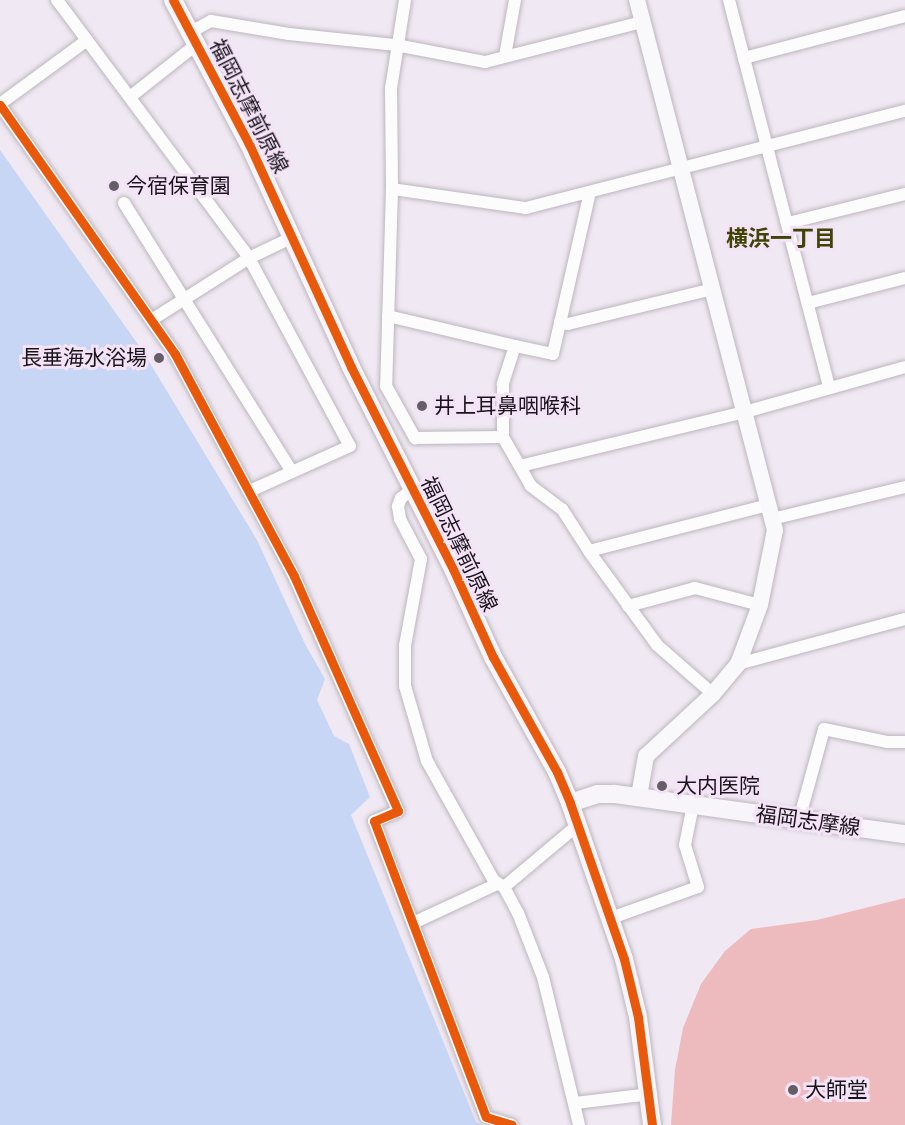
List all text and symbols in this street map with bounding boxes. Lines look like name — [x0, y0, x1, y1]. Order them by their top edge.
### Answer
street label: 福岡志摩前原線 — [204, 35, 294, 177]
place label: 今宿保育園 — [126, 173, 231, 199]
marker: 今宿保育園 — [107, 179, 121, 193]
district label: 横浜一丁目 — [726, 227, 836, 253]
place label: 長垂海水浴場 — [21, 345, 147, 371]
marker: 長垂海水浴場 — [152, 351, 166, 365]
place label: 井上耳鼻咽喉科 — [434, 393, 581, 419]
marker: 井上耳鼻咽喉科 — [415, 399, 429, 413]
street label: 福岡志摩前原線 — [415, 472, 503, 616]
place label: 大内医院 — [676, 773, 760, 799]
marker: 大内医院 — [653, 777, 671, 795]
street label: 福岡志摩線 — [754, 801, 862, 841]
place label: 大師堂 — [805, 1077, 868, 1103]
marker: 大師堂 — [786, 1083, 800, 1097]

